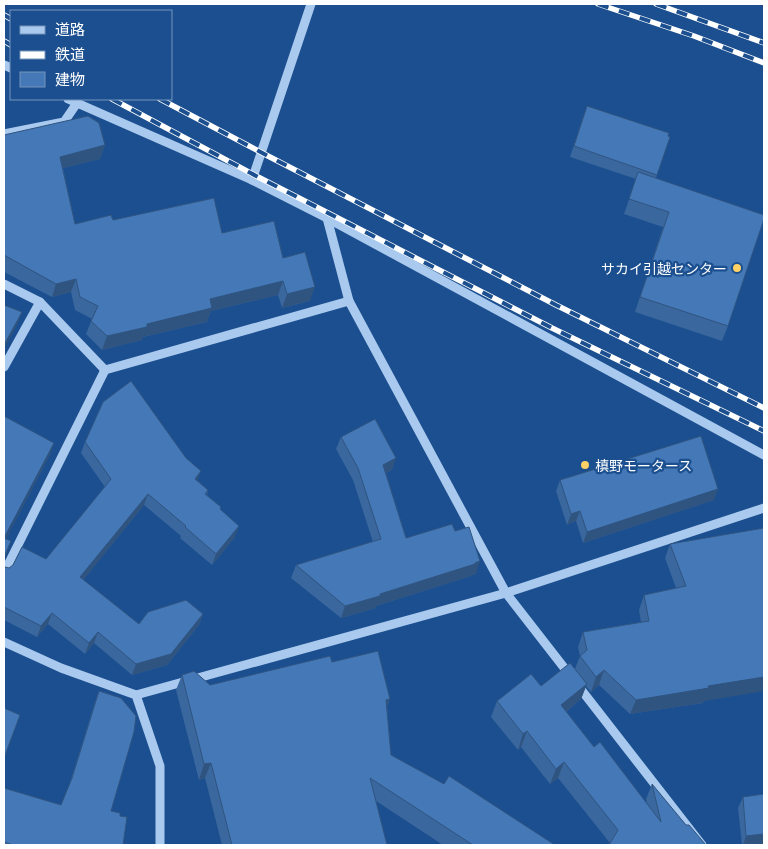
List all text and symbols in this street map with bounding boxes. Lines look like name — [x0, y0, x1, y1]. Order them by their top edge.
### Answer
legend — [10, 10, 172, 100]
text: 道路 — [55, 19, 85, 39]
text: 鉄道 — [55, 44, 85, 64]
text: 建物 — [55, 69, 85, 89]
place label: サカイ引越センター — [601, 259, 727, 278]
marker: サカイ引越センター — [731, 262, 743, 274]
place label: 槙野モータース — [595, 456, 692, 475]
marker: 槙野モータース — [579, 459, 591, 471]

